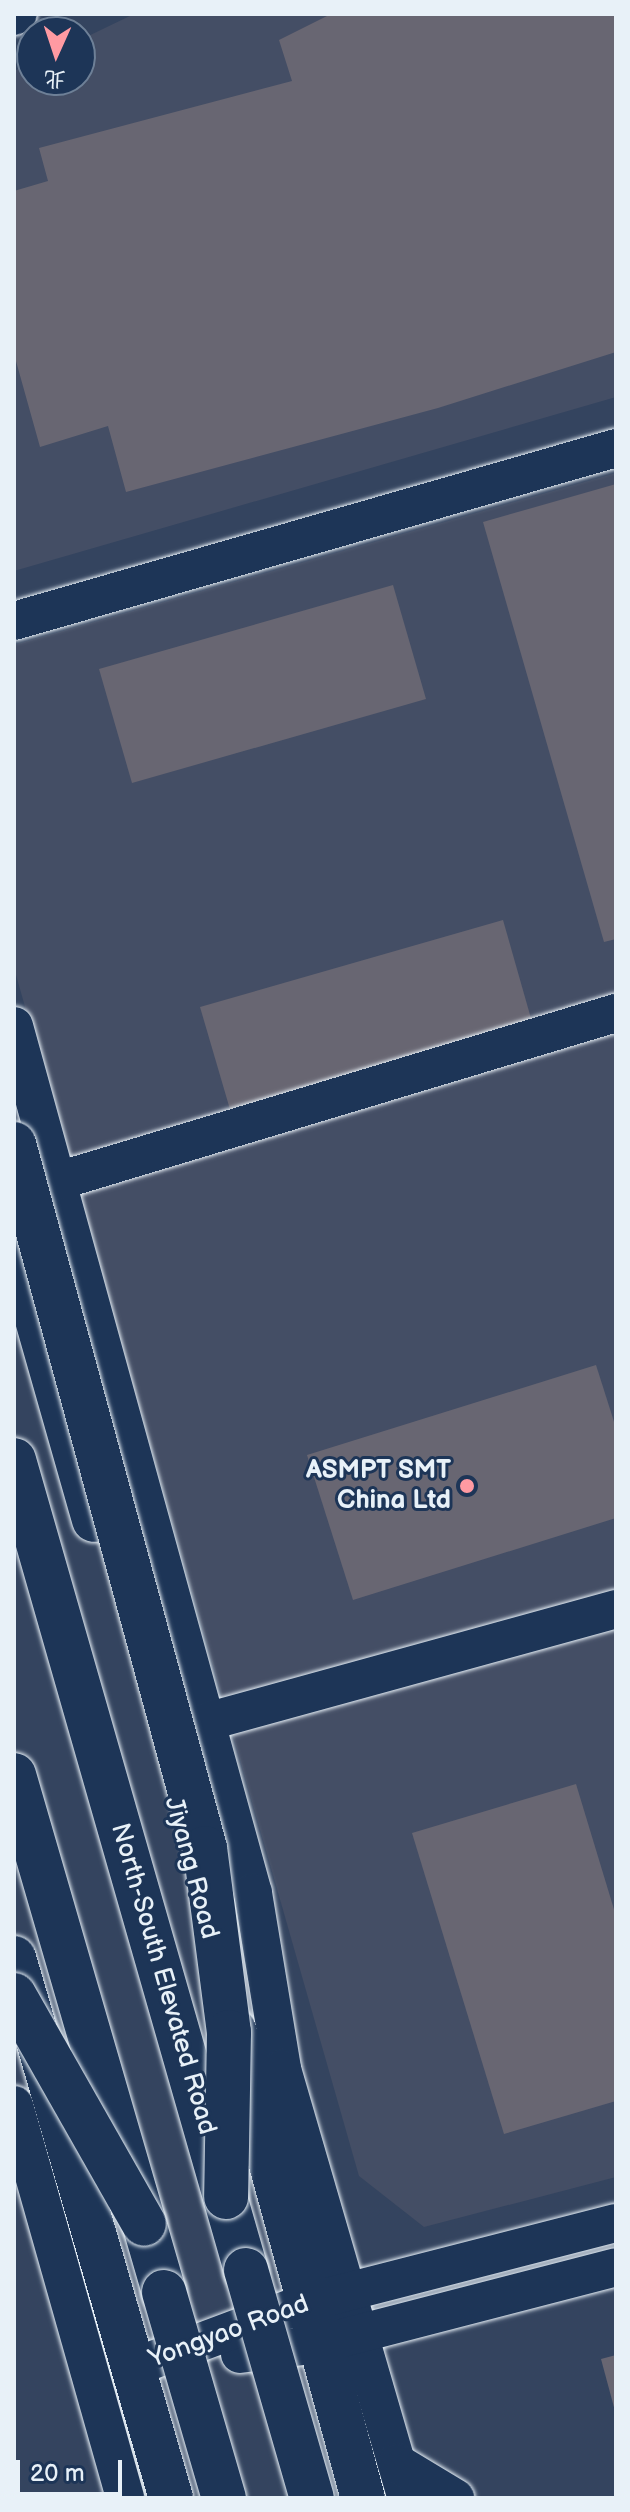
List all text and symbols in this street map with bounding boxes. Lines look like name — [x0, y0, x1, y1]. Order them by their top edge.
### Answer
north arrow — [16, 16, 96, 96]
text: 北 — [43, 64, 67, 93]
place label: ASMPT SMT China Ltd — [306, 1455, 451, 1516]
marker: ASMPT SMT China Ltd — [458, 1477, 476, 1495]
street label: Jiyang Road — [157, 1794, 225, 1942]
street label: North-South Elevated Road — [104, 1820, 222, 2138]
street label: Yongyao Road — [145, 2289, 313, 2375]
scale bar — [20, 2444, 126, 2494]
text: 20 m — [30, 2459, 85, 2488]

